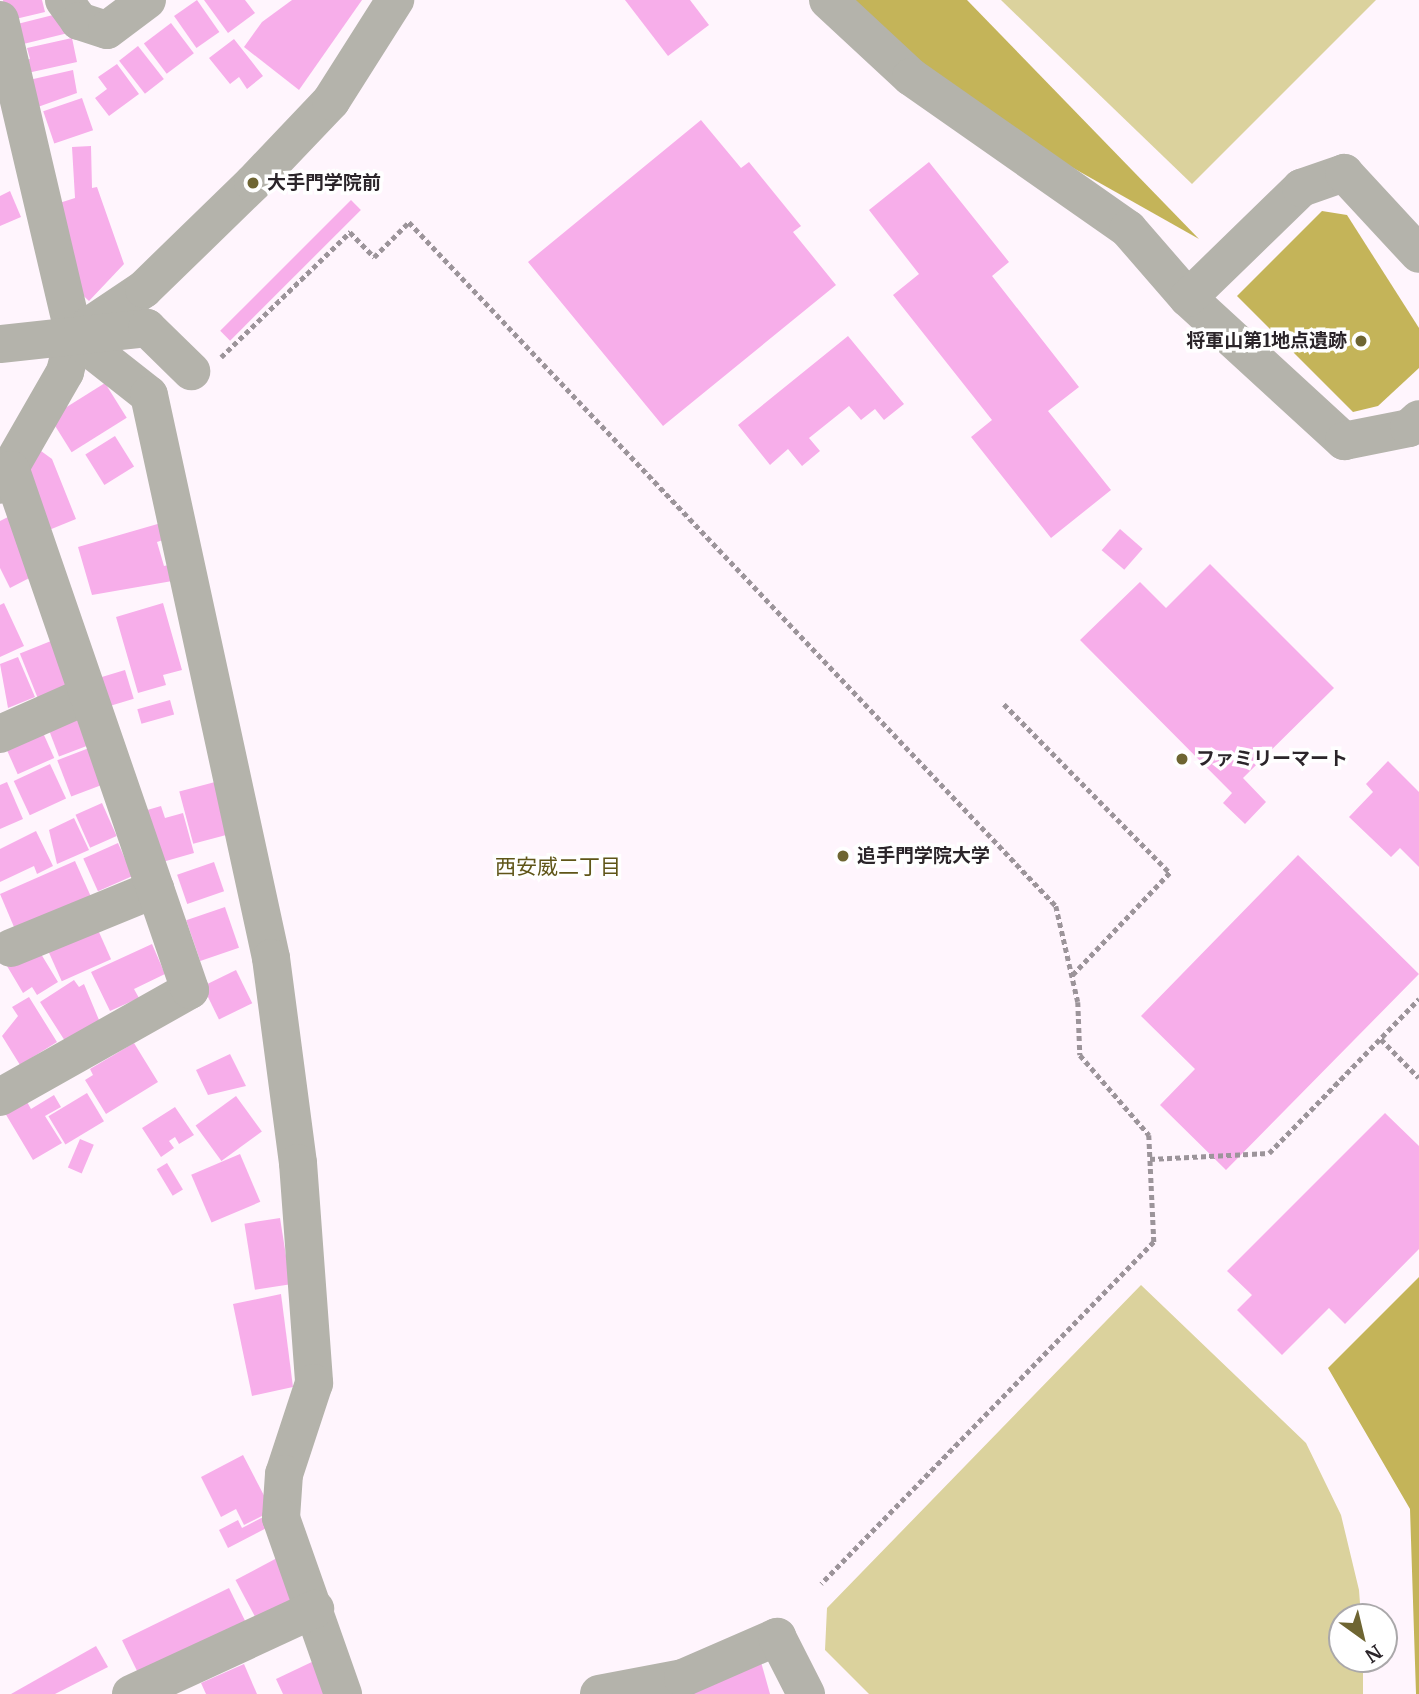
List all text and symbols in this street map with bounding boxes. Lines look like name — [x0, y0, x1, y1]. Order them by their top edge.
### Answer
place label: 大手門学院前 — [267, 172, 381, 194]
marker: 大手門学院前 — [245, 175, 261, 191]
place label: 将軍山第1地点遺跡 — [1186, 330, 1347, 352]
marker: 将軍山第1地点遺跡 — [1353, 333, 1369, 349]
place label: ファミリーマート — [1196, 748, 1348, 770]
marker: ファミリーマート — [1174, 751, 1190, 767]
place label: 追手門学院大学 — [857, 845, 990, 867]
marker: 追手門学院大学 — [835, 848, 851, 864]
district label: 西安威二丁目 — [495, 854, 621, 880]
north arrow — [1328, 1603, 1398, 1673]
text: N — [1361, 1640, 1387, 1668]

